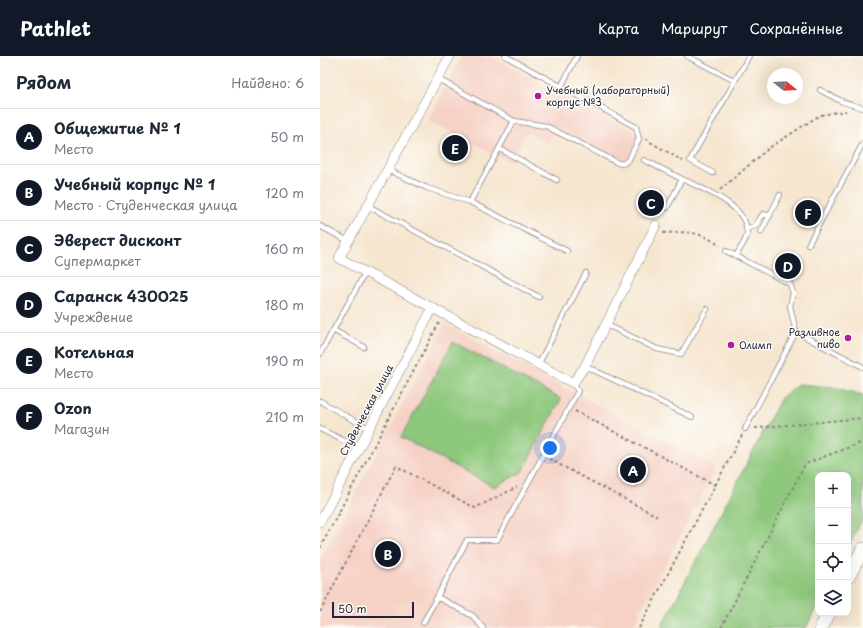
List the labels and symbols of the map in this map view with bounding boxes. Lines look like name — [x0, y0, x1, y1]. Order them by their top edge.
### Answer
north arrow — [767, 68, 803, 104]
place label: Учебный (лабораторный) корпус №3 — [546, 82, 670, 109]
marker: Учебный (лабораторный) корпус №3 — [533, 91, 543, 101]
pin: E — [442, 133, 468, 163]
pin: C — [638, 188, 664, 218]
pin: F — [795, 198, 821, 228]
pin: D — [775, 251, 801, 281]
place label: Разливное пиво — [789, 324, 840, 351]
marker: Разливное пиво — [843, 333, 853, 343]
place label: Олимп — [739, 337, 772, 352]
marker: Олимп — [726, 340, 736, 350]
street label: Студенческая улица — [335, 361, 396, 458]
your location — [540, 438, 560, 458]
pin: A — [620, 455, 646, 485]
pin: B — [375, 539, 401, 569]
scale bar — [332, 600, 414, 619]

